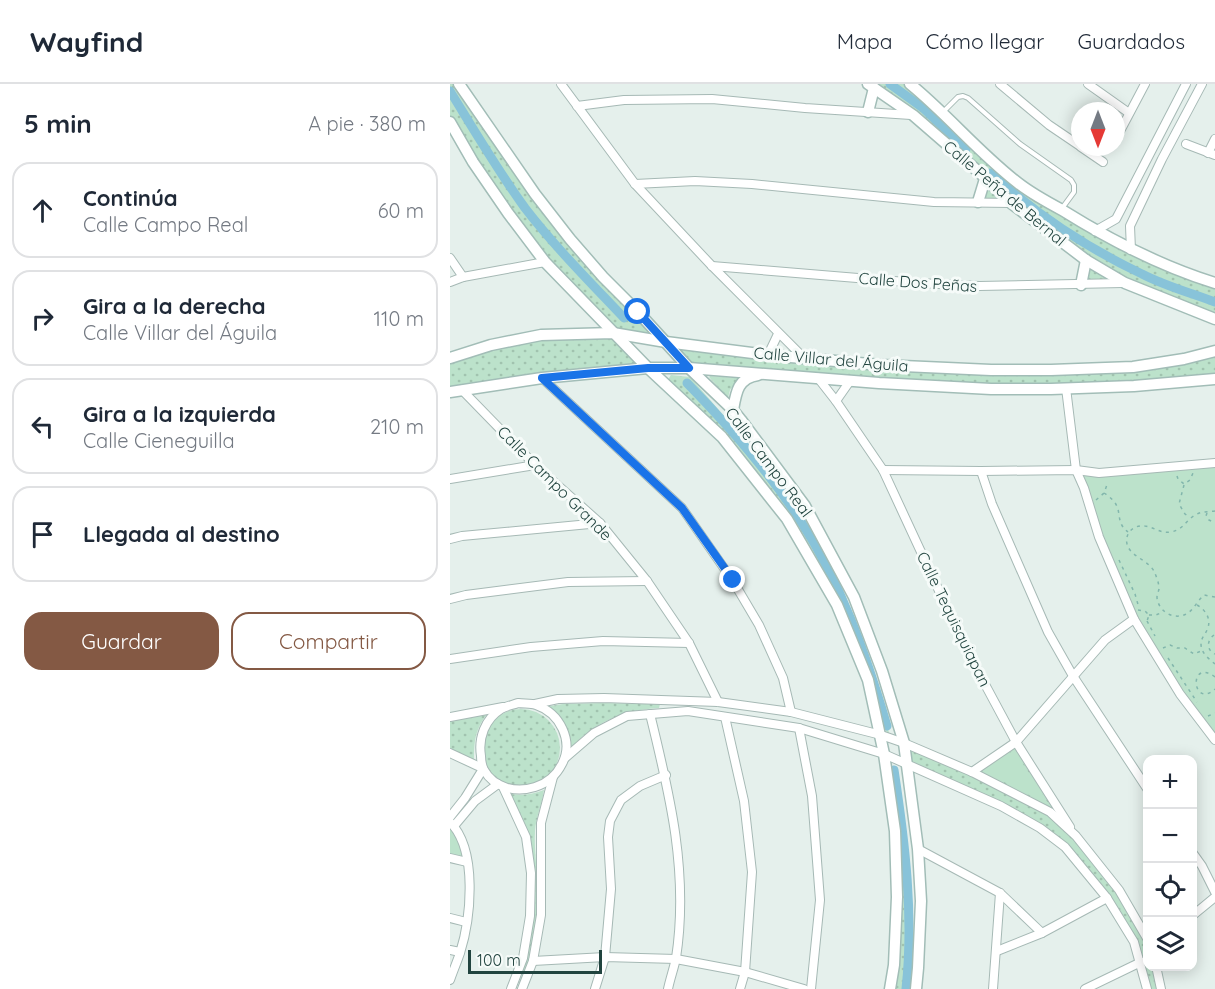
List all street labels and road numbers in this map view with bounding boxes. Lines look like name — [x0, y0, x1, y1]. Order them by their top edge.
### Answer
street label: Calle Peña de Bernal — [940, 136, 1070, 250]
street label: Calle Dos Peñas — [858, 268, 978, 296]
street label: Calle Villar del Águila — [753, 342, 909, 376]
street label: Calle Campo Real — [721, 403, 817, 521]
street label: Calle Campo Grande — [493, 421, 617, 545]
street label: Calle Tequisquiapan — [913, 548, 995, 690]

